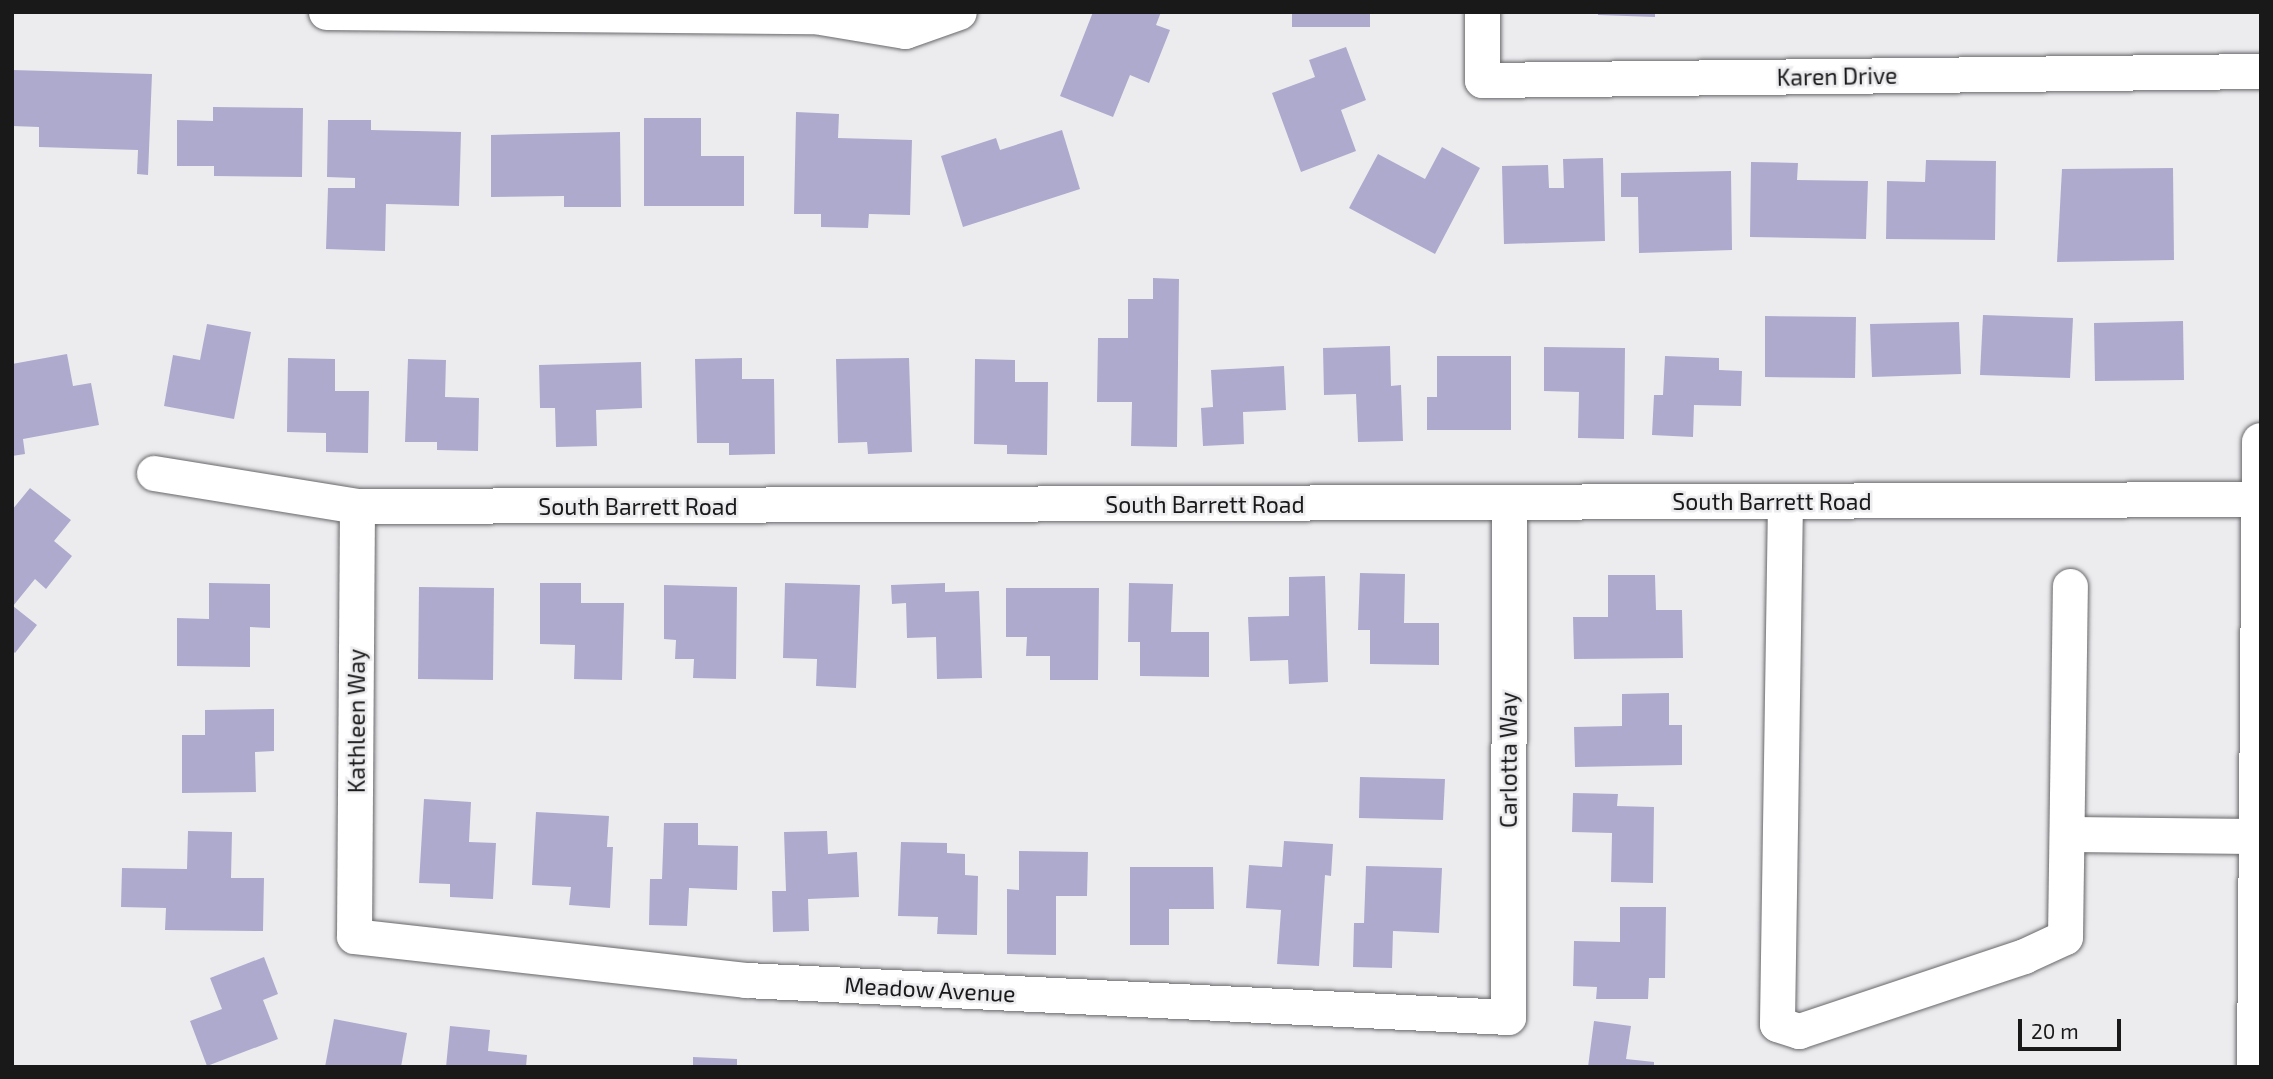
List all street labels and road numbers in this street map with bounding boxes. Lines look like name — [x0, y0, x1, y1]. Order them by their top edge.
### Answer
street label: Karen Drive — [1776, 61, 1898, 91]
street label: South Barrett Road — [1672, 487, 1872, 515]
street label: South Barrett Road — [1105, 490, 1305, 518]
street label: South Barrett Road — [538, 492, 738, 520]
street label: Kathleen Way — [342, 649, 370, 793]
street label: Carlotta Way — [1494, 692, 1522, 828]
street label: Meadow Avenue — [843, 971, 1017, 1007]

